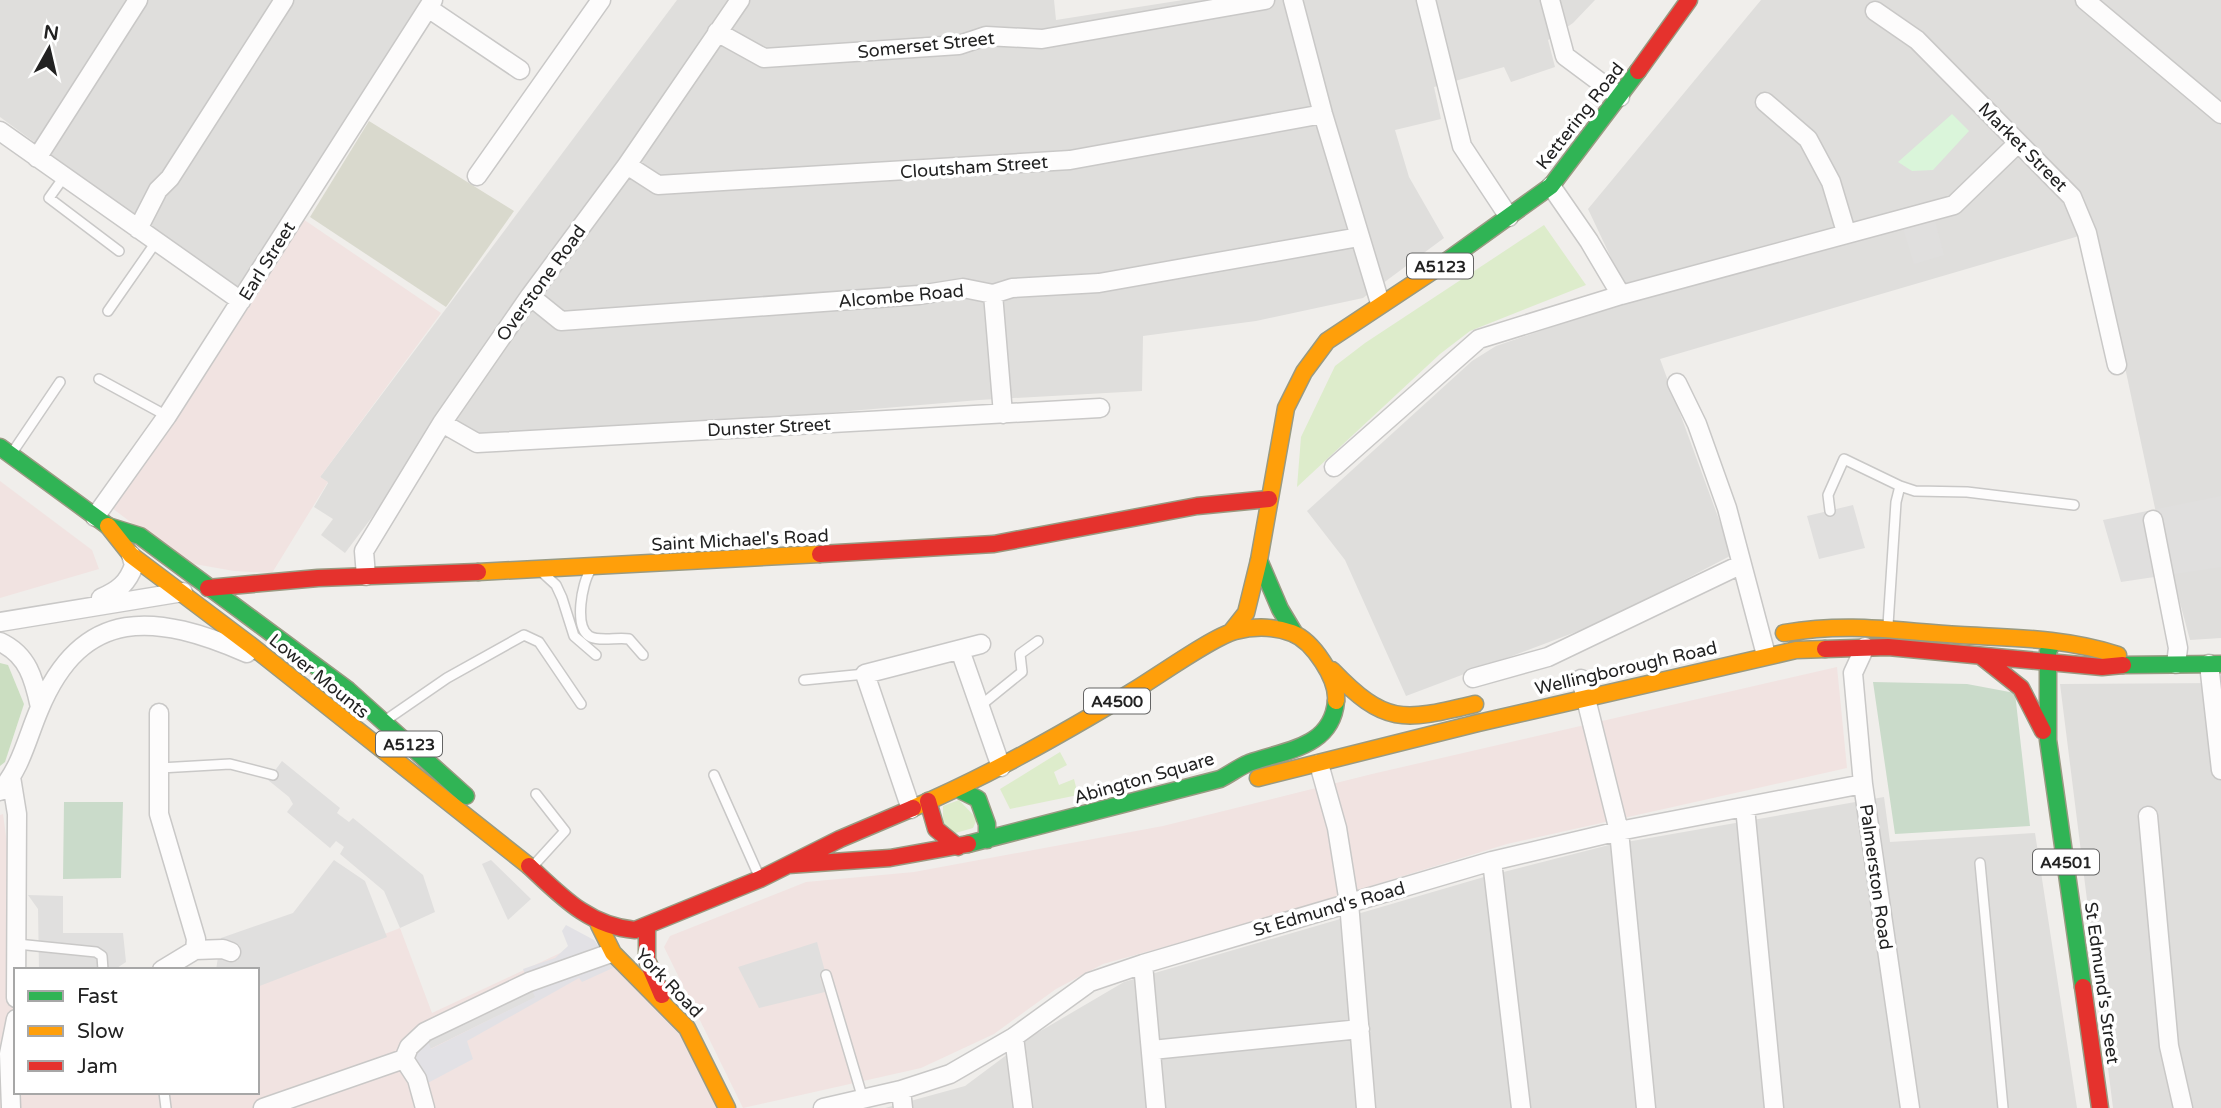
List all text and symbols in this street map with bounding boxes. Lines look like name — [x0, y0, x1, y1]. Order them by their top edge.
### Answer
north arrow — [14, 14, 84, 84]
text: N — [42, 21, 60, 45]
street label: Somerset Street — [856, 27, 996, 63]
street label: Kettering Road — [1531, 58, 1629, 174]
street label: Market Street — [1974, 98, 2072, 196]
street label: Cloutsham Street — [899, 151, 1049, 183]
street label: Earl Street — [234, 217, 300, 305]
street label: Overstone Road — [491, 221, 591, 345]
road number: A5123 — [1407, 254, 1473, 278]
street label: Alcombe Road — [837, 280, 965, 312]
street label: Dunster Street — [707, 413, 832, 441]
street label: Saint Michael's Road — [651, 524, 829, 556]
street label: Lower Mounts — [265, 629, 373, 723]
street label: Wellingborough Road — [1533, 636, 1719, 700]
road number: A4500 — [1084, 688, 1150, 714]
road number: A5123 — [376, 732, 442, 757]
street label: Abington Square — [1071, 747, 1217, 809]
street label: Palmerston Road — [1855, 803, 1897, 951]
road number: A4501 — [2033, 849, 2099, 874]
street label: St Edmund's Road — [1250, 877, 1408, 941]
street label: St Edmund's Street — [2080, 901, 2124, 1066]
street label: York Road — [631, 944, 707, 1022]
legend — [14, 968, 259, 1094]
text: Fast — [77, 984, 118, 1009]
text: Slow — [77, 1019, 125, 1044]
text: Jam — [77, 1054, 118, 1079]

